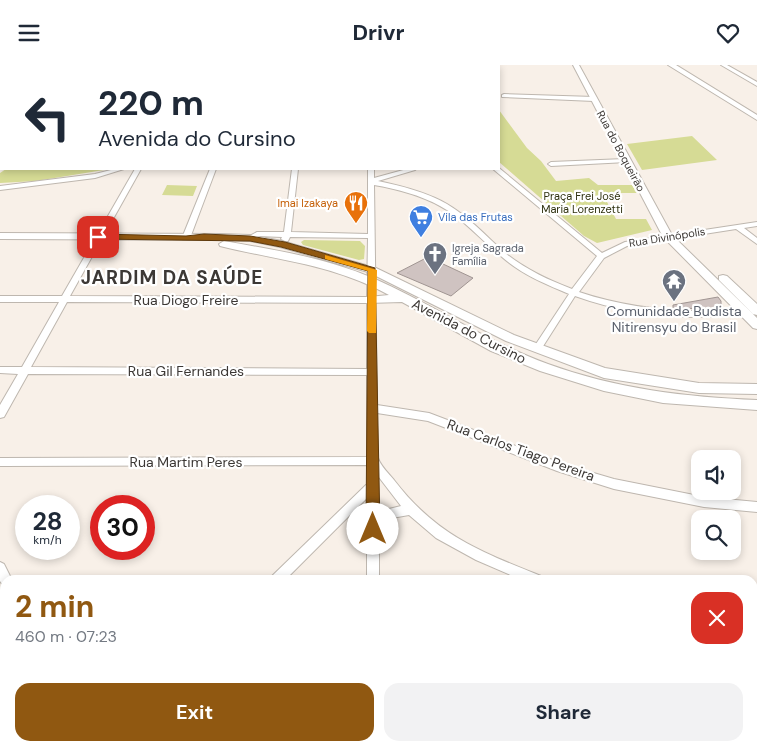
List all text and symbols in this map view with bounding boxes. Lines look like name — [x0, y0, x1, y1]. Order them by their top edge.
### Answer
text: Drivr — [352, 18, 405, 47]
icon: menu — [15, 19, 43, 47]
icon: heart — [714, 19, 742, 47]
text: 220 m — [98, 80, 204, 126]
icon: left — [15, 85, 80, 150]
street label: Rua do Boqueirão — [594, 108, 648, 194]
text: Avenida do Cursino — [98, 124, 296, 153]
park label: Praça Frei José Maria Lorenzetti — [541, 189, 623, 216]
restaurant icon: Imai Izakaya — [343, 190, 369, 224]
place label: Imai Izakaya — [277, 196, 338, 210]
supermarket icon: Vila das Frutas — [408, 204, 434, 238]
place label: Vila das Frutas — [438, 210, 513, 224]
pin — [77, 216, 119, 258]
icon: arrive — [84, 223, 112, 251]
street label: Rua Divinópolis — [628, 224, 706, 250]
church icon: Igreja Sagrada Família — [422, 241, 448, 275]
place label: Igreja Sagrada Família — [452, 241, 524, 268]
district label: JARDIM DA SAÚDE — [81, 265, 263, 290]
temple icon: Comunidade Budista Nitirensyu do Brasil — [661, 268, 687, 302]
street label: Rua Diogo Freire — [134, 291, 238, 309]
street label: Avenida do Cursino — [409, 294, 529, 368]
place label: Comunidade Budista Nitirensyu do Brasil — [606, 302, 742, 336]
street label: Rua Gil Fernandes — [128, 362, 244, 380]
street label: Rua Carlos Tiago Pereira — [445, 415, 597, 485]
map controls — [691, 450, 741, 560]
button: sound — [691, 450, 741, 500]
street label: Rua Martim Peres — [130, 453, 242, 471]
speed limit sign: 30 — [90, 495, 155, 560]
position arrow — [346, 502, 398, 554]
text: 28 — [32, 505, 63, 538]
button: search — [691, 510, 741, 560]
text: km/h — [33, 532, 62, 548]
text: 2 min — [15, 587, 94, 626]
button: close — [691, 592, 743, 644]
text: 460 m · 07:23 — [15, 626, 117, 647]
button: Exit — [15, 683, 374, 741]
button: Share — [384, 683, 743, 741]

